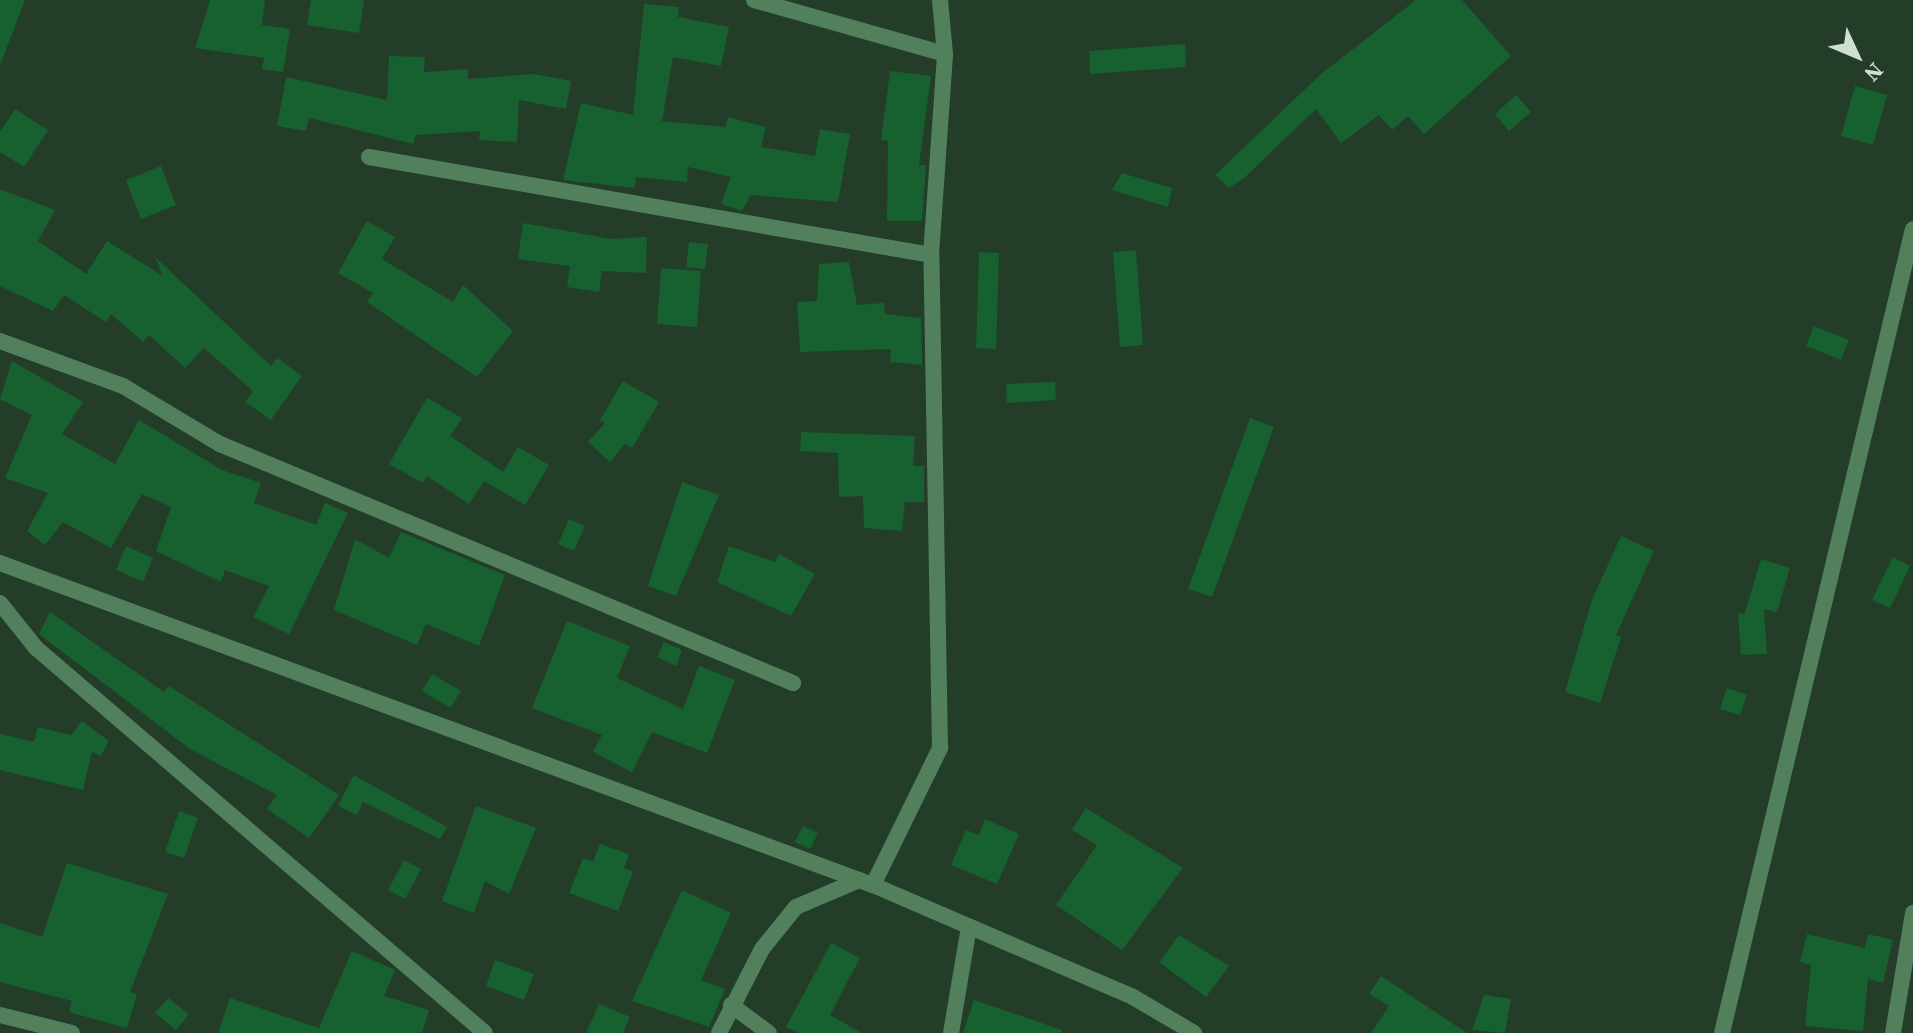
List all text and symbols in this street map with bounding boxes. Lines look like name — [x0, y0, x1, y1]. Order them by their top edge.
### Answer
north arrow — [1817, 16, 1897, 96]
text: N — [1858, 56, 1891, 89]

